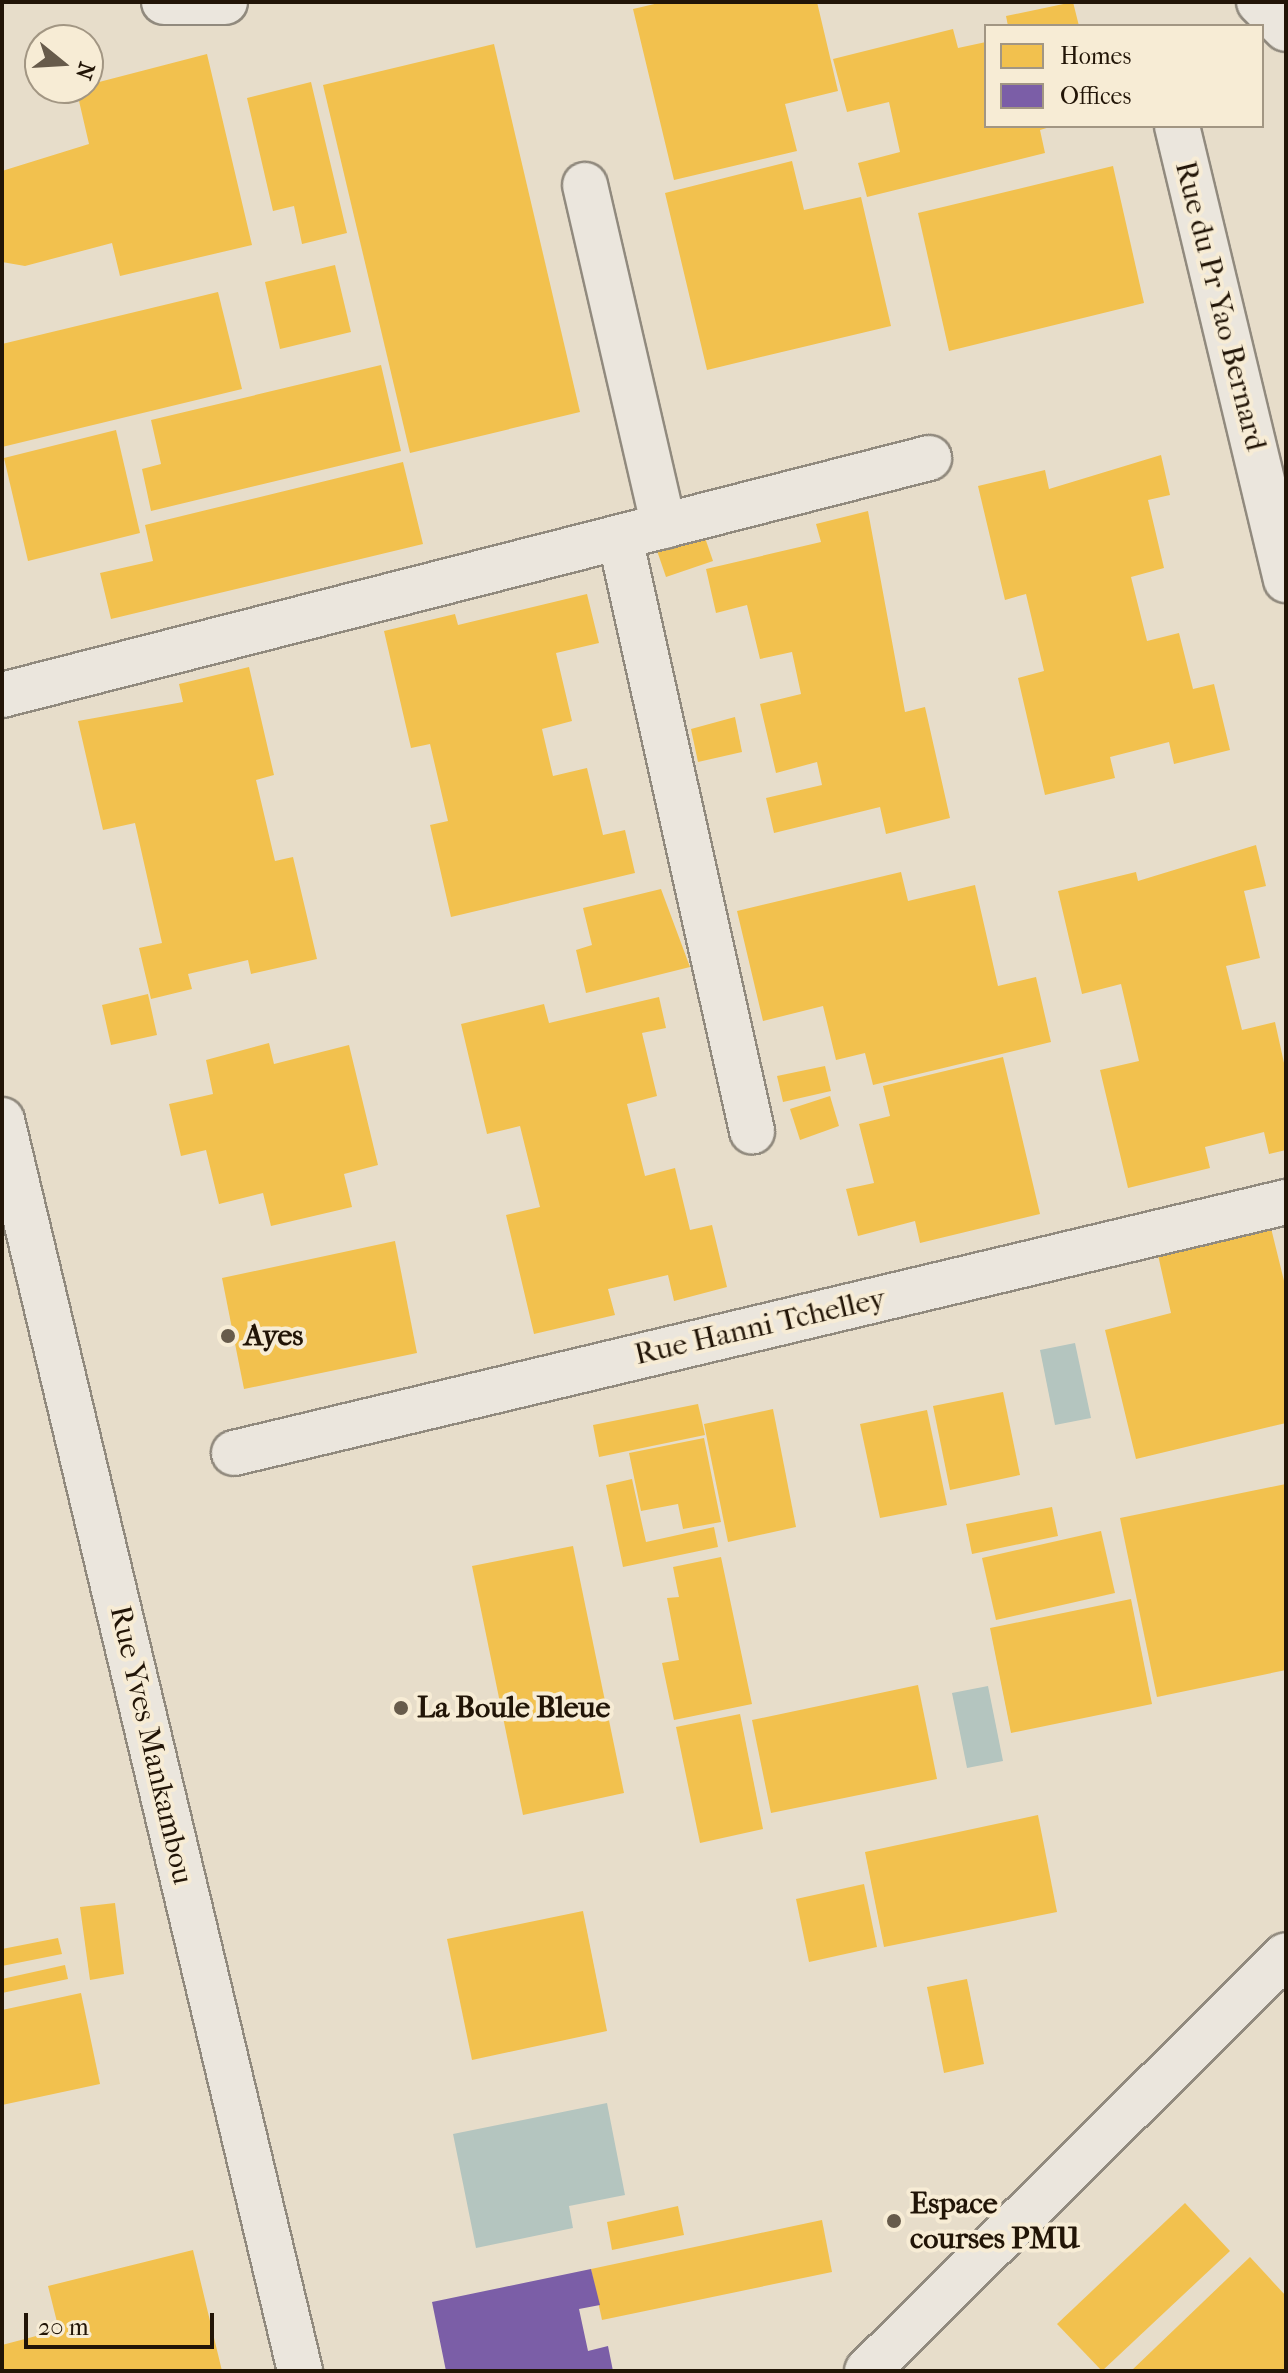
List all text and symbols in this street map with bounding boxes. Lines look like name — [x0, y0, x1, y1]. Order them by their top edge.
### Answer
north arrow — [24, 24, 104, 104]
legend — [984, 24, 1264, 128]
text: Homes — [1060, 42, 1131, 70]
text: N — [70, 59, 100, 83]
text: Offices — [1060, 82, 1131, 110]
street label: Rue du Pr Yao Bernard — [1167, 158, 1273, 454]
street label: Rue Hanni Tchelley — [631, 1281, 889, 1373]
place label: Ayes — [244, 1318, 303, 1354]
marker: Ayes — [219, 1327, 237, 1345]
street label: Rue Yves Mankambou — [101, 1602, 201, 1888]
place label: La Boule Bleue — [417, 1690, 610, 1726]
marker: La Boule Bleue — [392, 1699, 410, 1717]
place label: Espace courses PMU — [910, 2186, 1080, 2256]
marker: Espace courses PMU — [885, 2212, 903, 2230]
scale bar — [28, 2297, 218, 2347]
text: 20 m — [38, 2313, 89, 2341]

